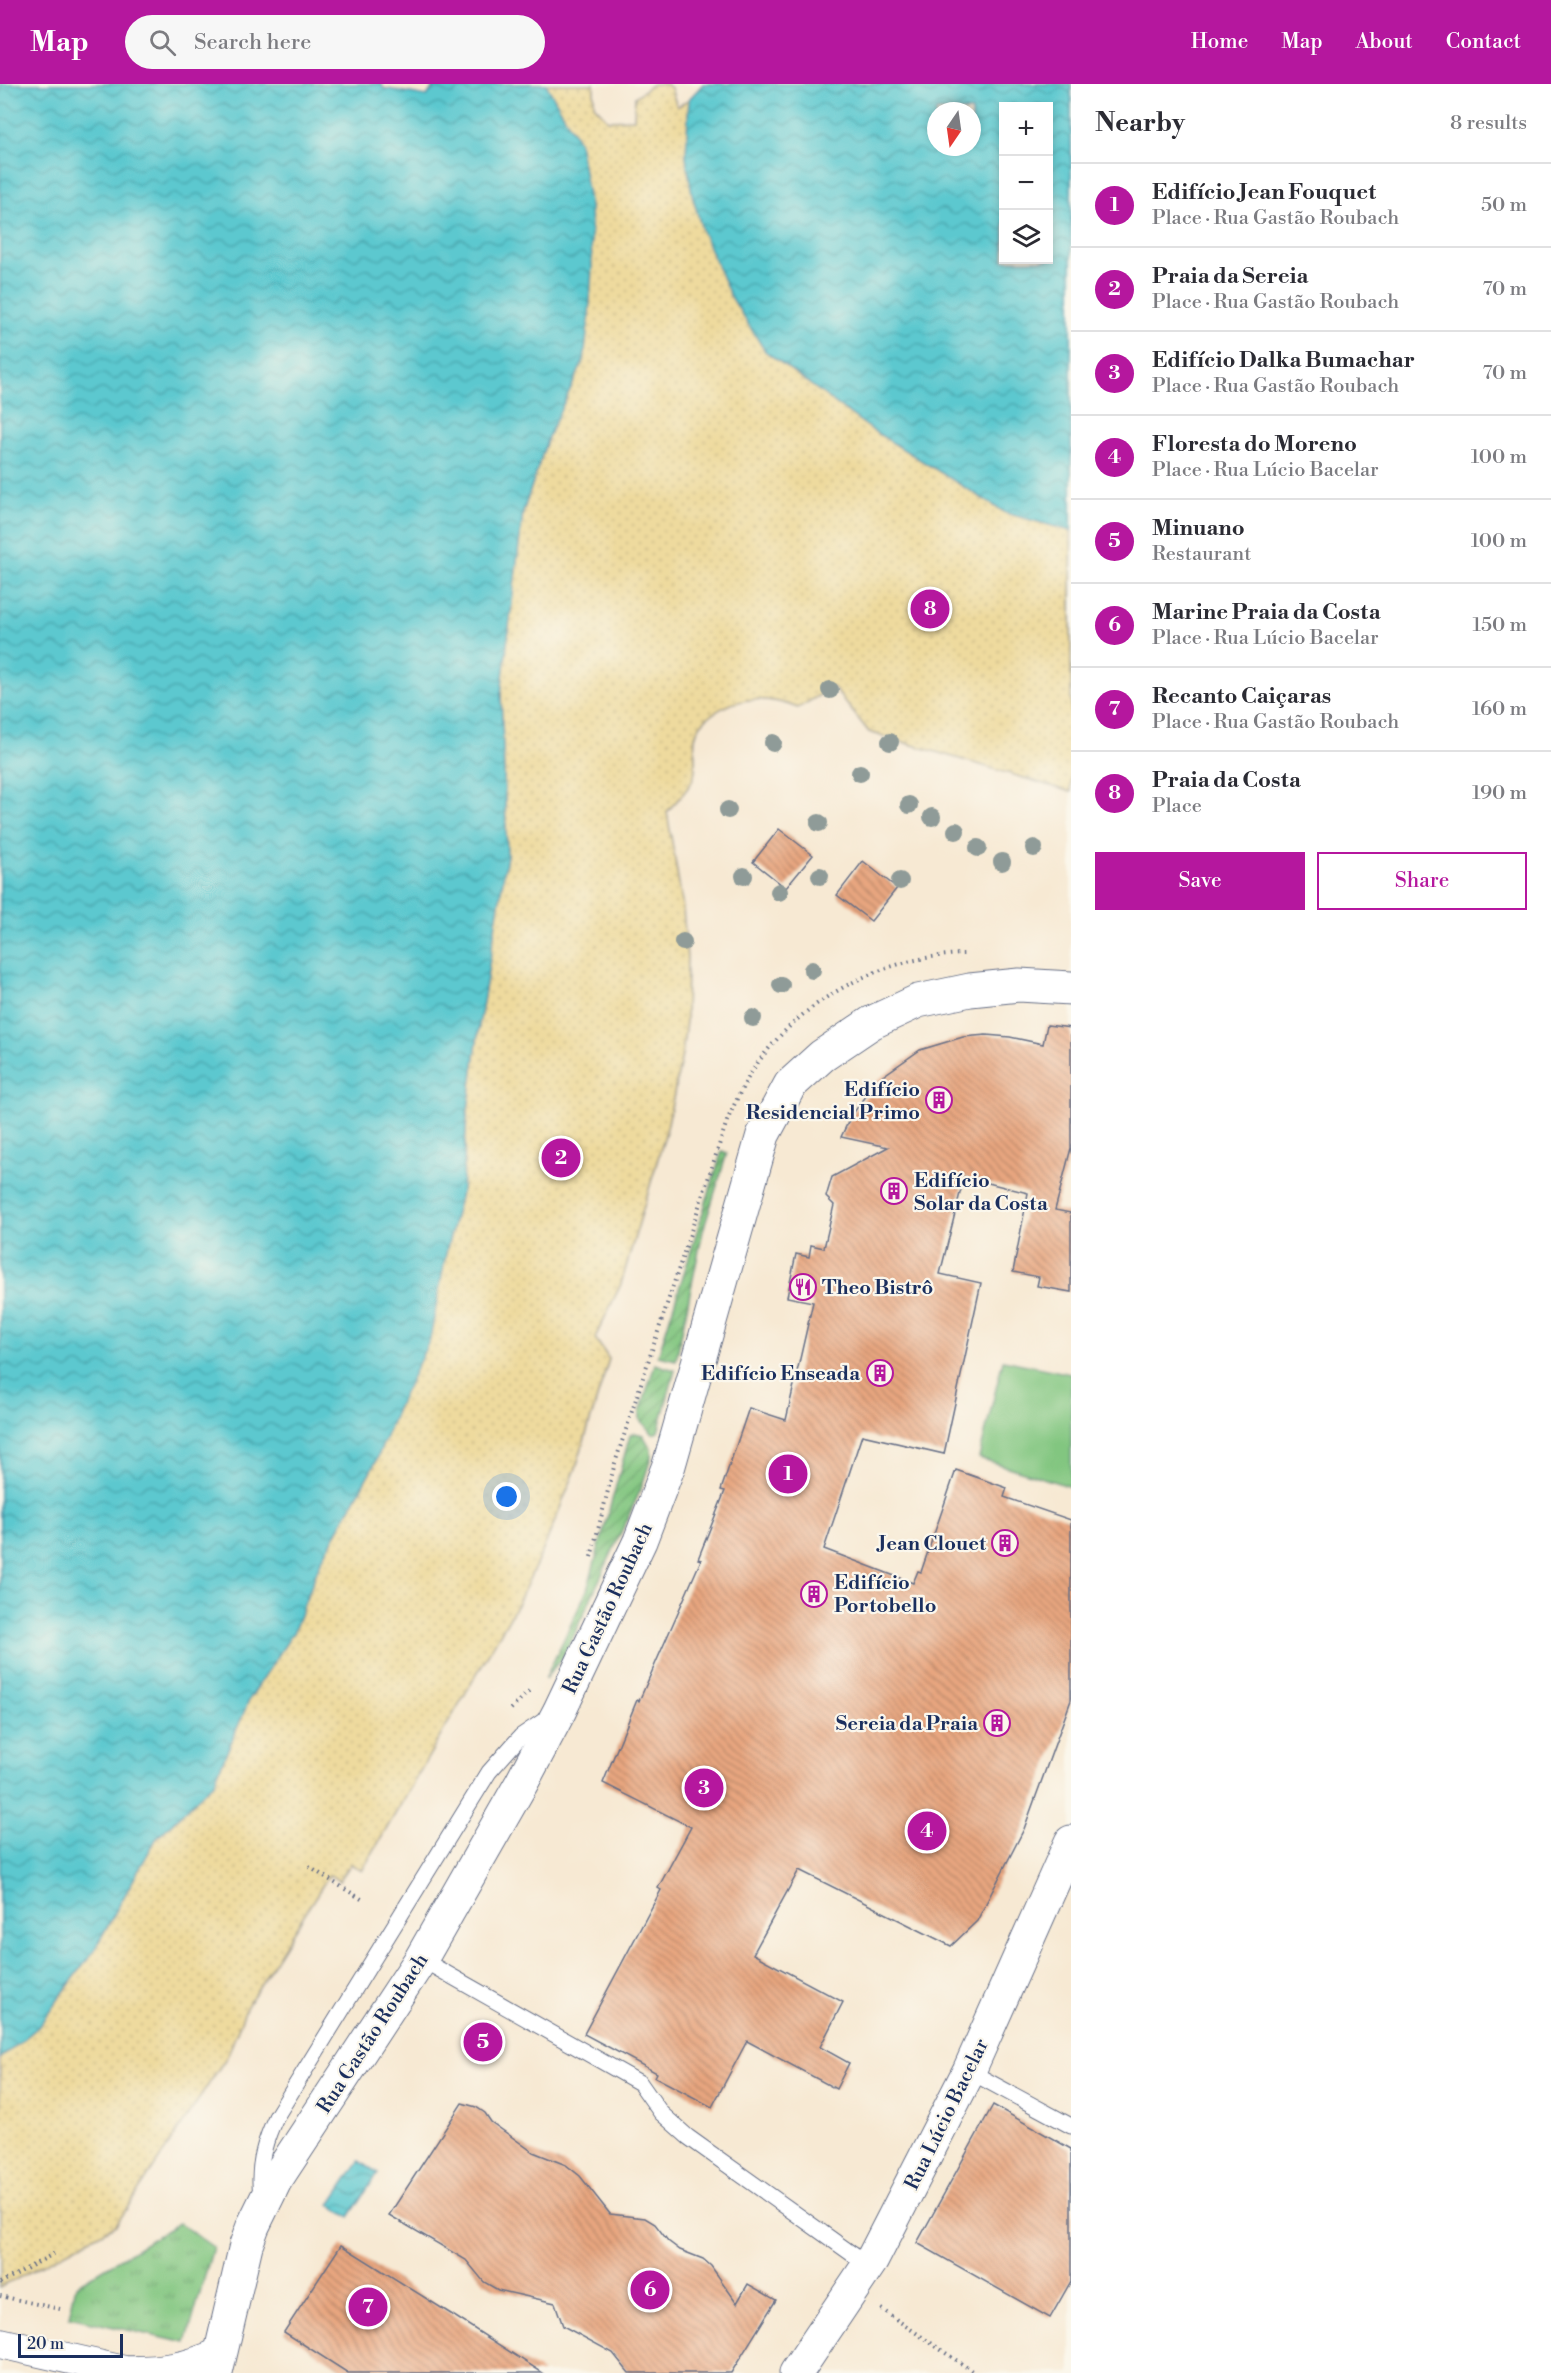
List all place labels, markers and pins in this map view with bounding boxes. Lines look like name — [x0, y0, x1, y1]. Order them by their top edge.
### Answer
pin: 8 — [910, 586, 950, 632]
place label: Edifício Residencial Primo — [746, 1078, 920, 1126]
building icon: Edifício Residencial Primo — [924, 1085, 954, 1115]
pin: 2 — [542, 1136, 580, 1180]
place label: Edifício Solar da Costa — [914, 1169, 1048, 1217]
building icon: Edifício Solar da Costa — [879, 1176, 909, 1206]
restaurant icon: Theo Bistrô — [788, 1272, 818, 1302]
place label: Theo Bistrô — [822, 1276, 933, 1301]
building icon: Edifício Enseada — [865, 1358, 895, 1388]
place label: Edifício Enseada — [701, 1362, 860, 1387]
pin: 1 — [768, 1452, 808, 1496]
building icon: Jean Clouet — [990, 1528, 1020, 1558]
place label: Jean Clouet — [876, 1532, 987, 1557]
place label: Edifício Portobello — [834, 1571, 936, 1619]
building icon: Edifício Portobello — [799, 1579, 829, 1609]
building icon: Sereia da Praia — [982, 1708, 1012, 1738]
place label: Sereia da Praia — [836, 1712, 978, 1737]
pin: 3 — [684, 1766, 724, 1810]
pin: 4 — [908, 1808, 946, 1854]
pin: 5 — [464, 2020, 502, 2064]
pin: 6 — [630, 2268, 670, 2312]
pin: 7 — [348, 2284, 388, 2330]

